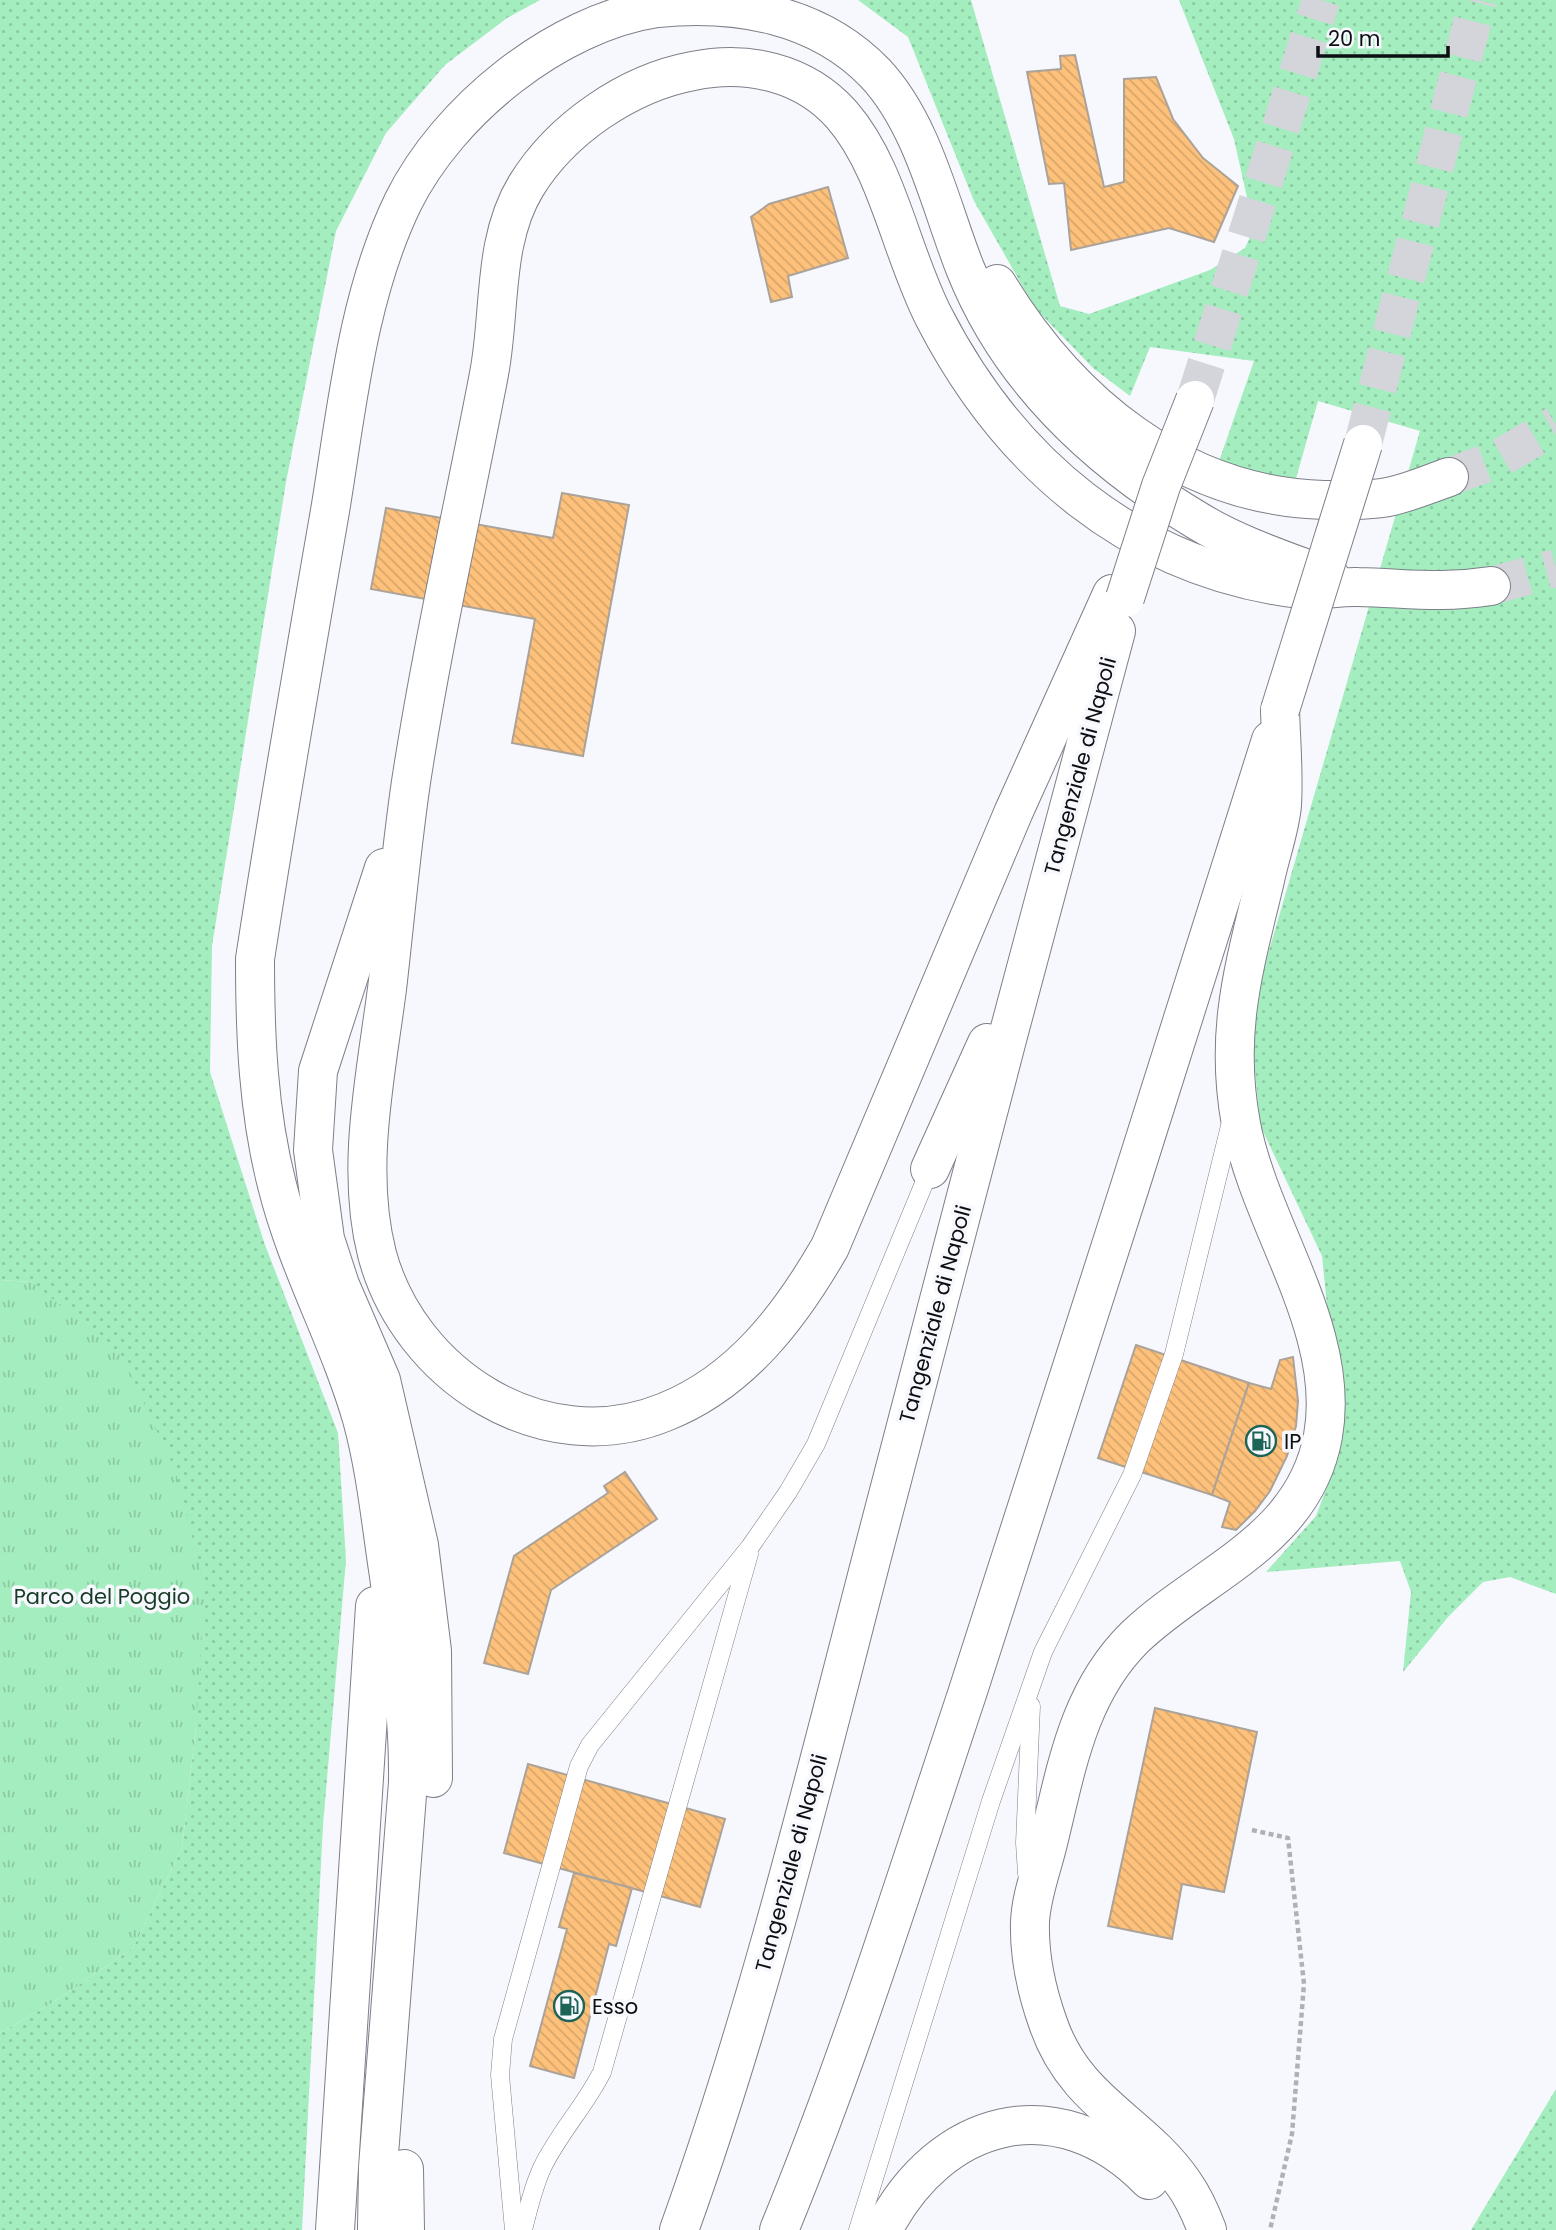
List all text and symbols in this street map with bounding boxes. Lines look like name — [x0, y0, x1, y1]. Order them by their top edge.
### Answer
scale bar — [1318, 14, 1448, 58]
text: 20 m — [1328, 24, 1381, 53]
street label: Tangenziale di Napoli — [1037, 654, 1123, 878]
street label: Tangenziale di Napoli — [892, 1202, 978, 1426]
fuel station icon: IP — [1244, 1424, 1278, 1458]
place label: IP — [1284, 1427, 1301, 1456]
park label: Parco del Poggio — [14, 1582, 190, 1611]
street label: Tangenziale di Napoli — [748, 1751, 834, 1975]
fuel station icon: Esso — [552, 1989, 586, 2023]
place label: Esso — [592, 1992, 638, 2021]

